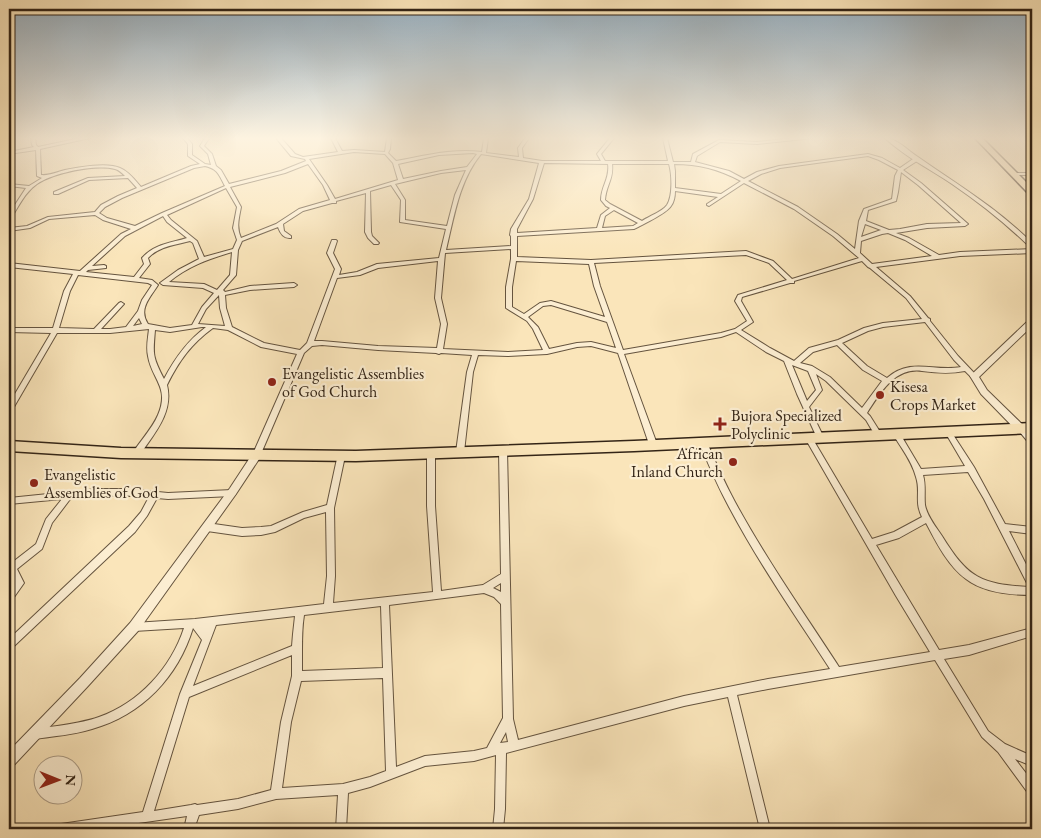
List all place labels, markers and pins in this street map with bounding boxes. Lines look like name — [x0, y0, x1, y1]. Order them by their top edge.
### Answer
place label: Evangelistic Assemblies of God Church — [282, 363, 424, 402]
marker: Evangelistic Assemblies of God Church — [266, 376, 278, 388]
place label: Kisesa Crops Market — [890, 376, 976, 415]
marker: Kisesa Crops Market — [874, 389, 886, 401]
place label: Bujora Specialized Polyclinic — [731, 405, 843, 444]
marker: Bujora Specialized Polyclinic — [713, 417, 727, 431]
place label: African Inland Church — [631, 443, 724, 482]
marker: African Inland Church — [727, 456, 739, 468]
place label: Evangelistic Assemblies of God — [43, 464, 159, 503]
marker: Evangelistic Assemblies of God — [28, 477, 40, 489]

